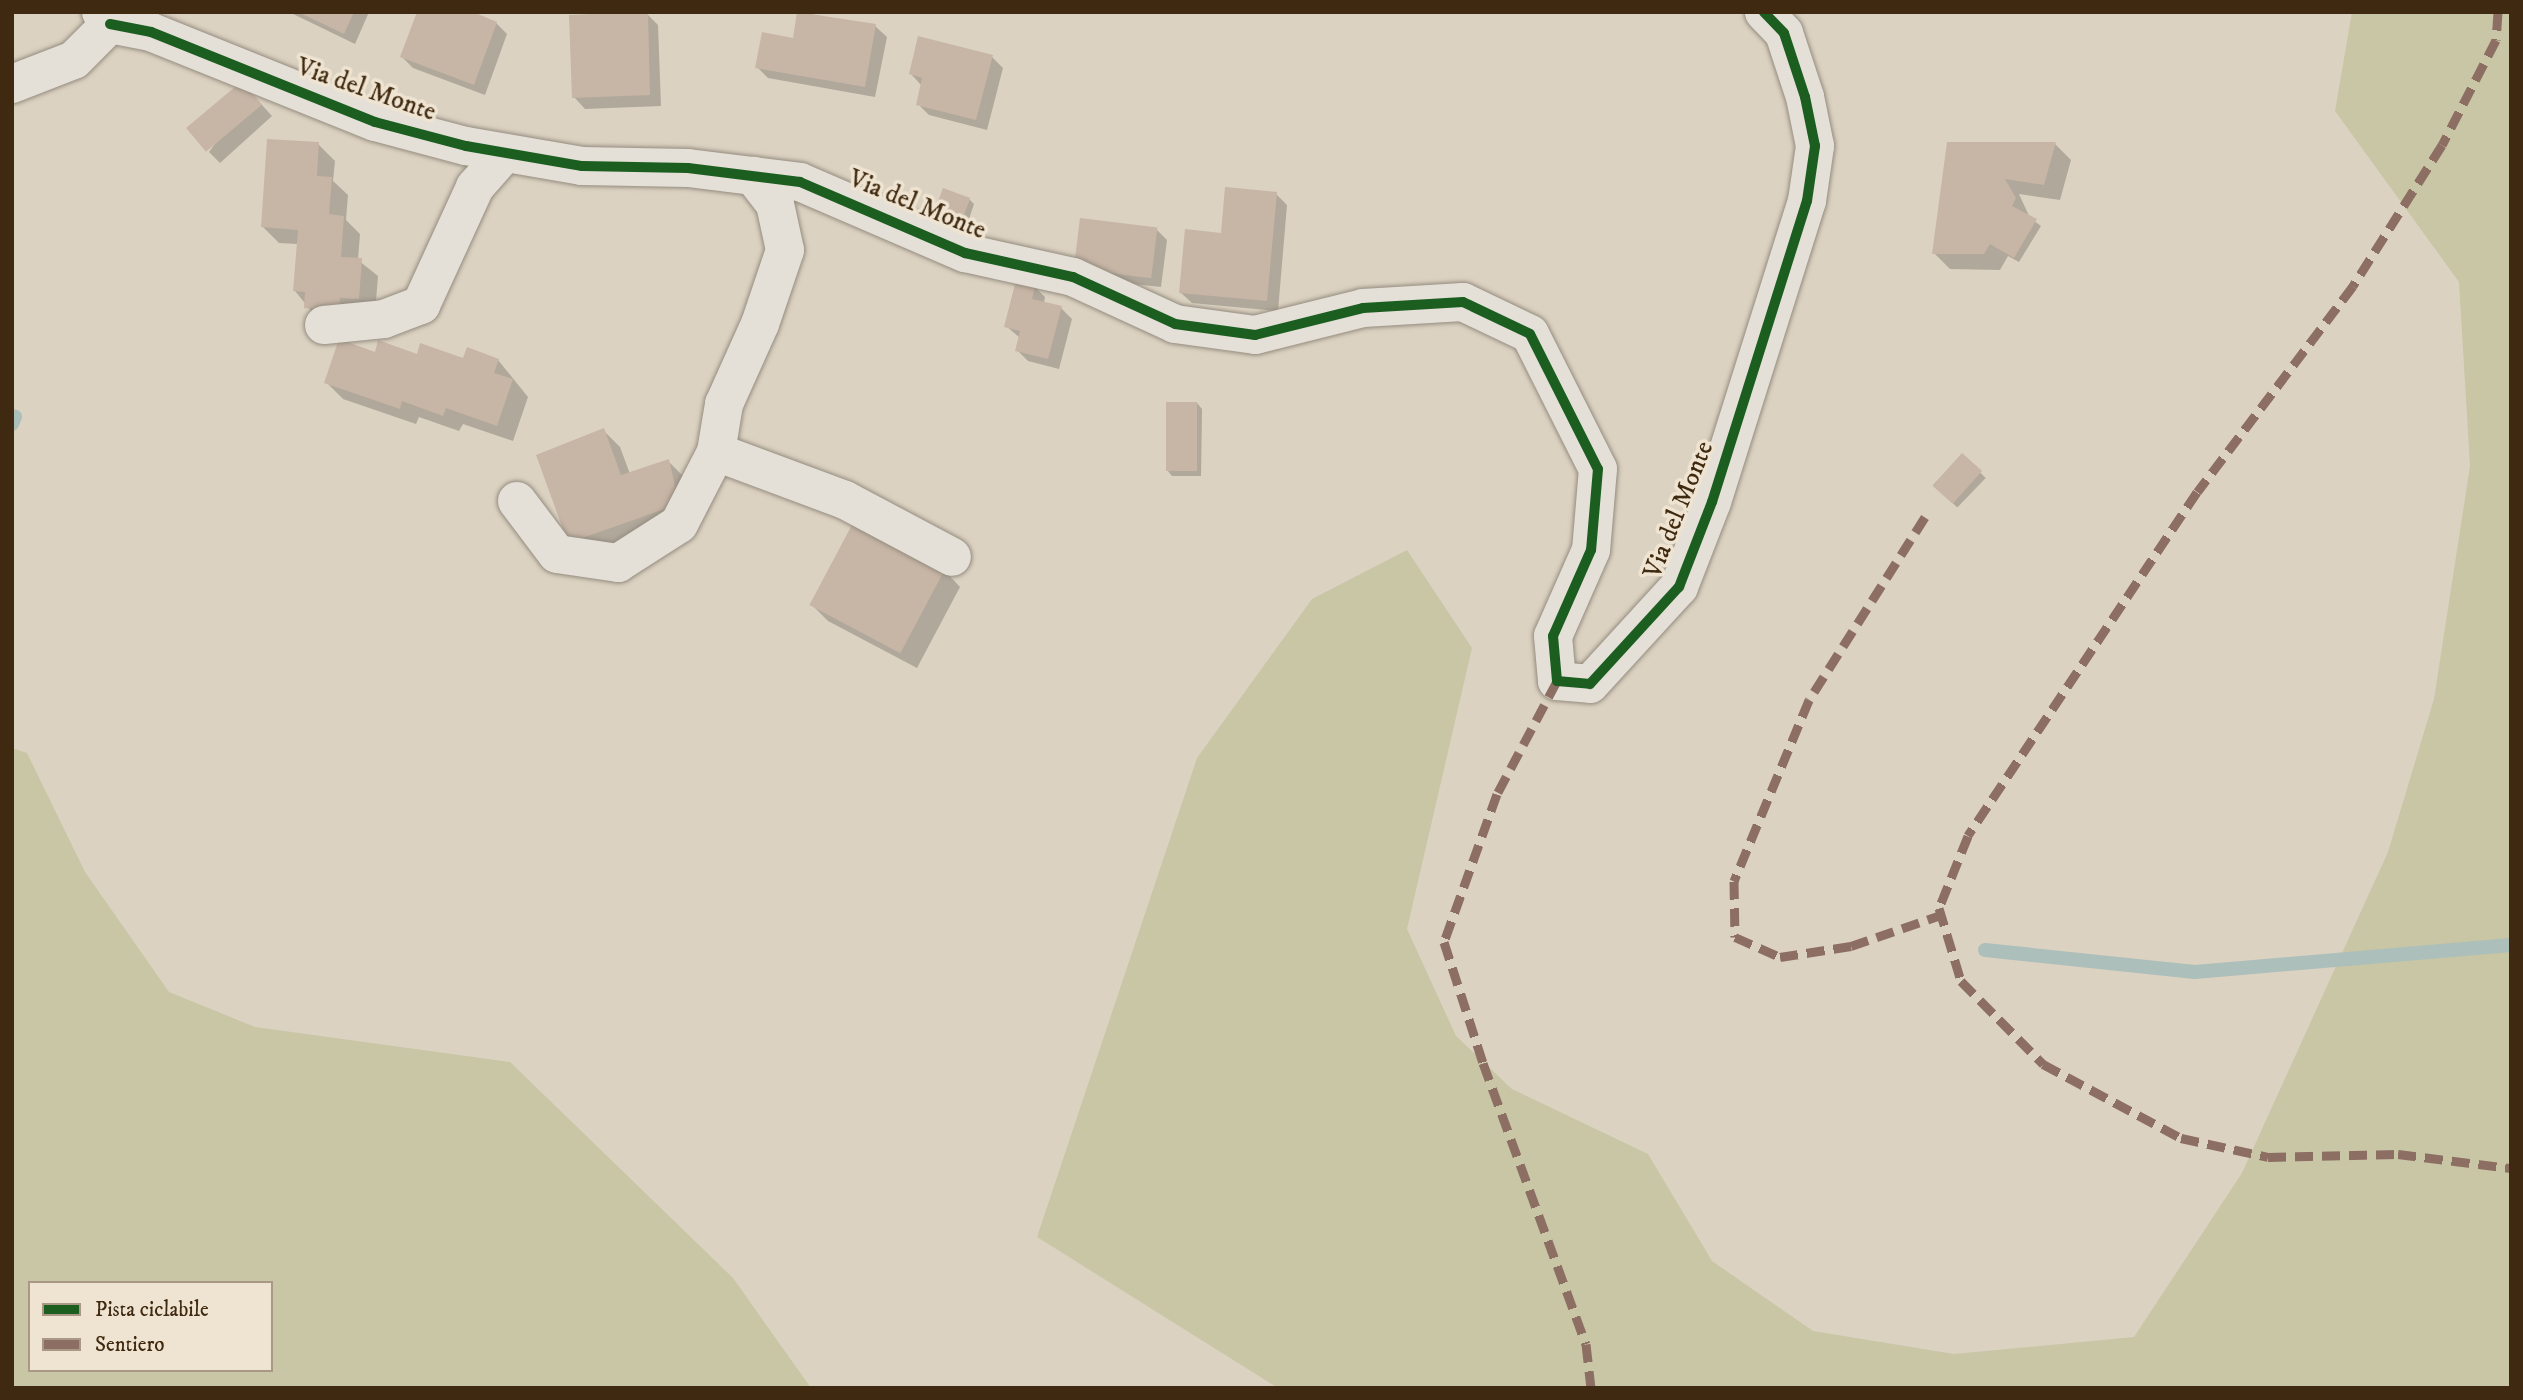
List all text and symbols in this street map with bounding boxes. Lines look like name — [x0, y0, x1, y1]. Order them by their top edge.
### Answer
street label: Via del Monte — [292, 52, 440, 128]
street label: Via del Monte — [844, 163, 990, 247]
street label: Via del Monte — [1637, 437, 1721, 583]
legend — [28, 1281, 273, 1372]
text: Pista ciclabile — [95, 1297, 209, 1323]
text: Sentiero — [95, 1332, 164, 1358]

